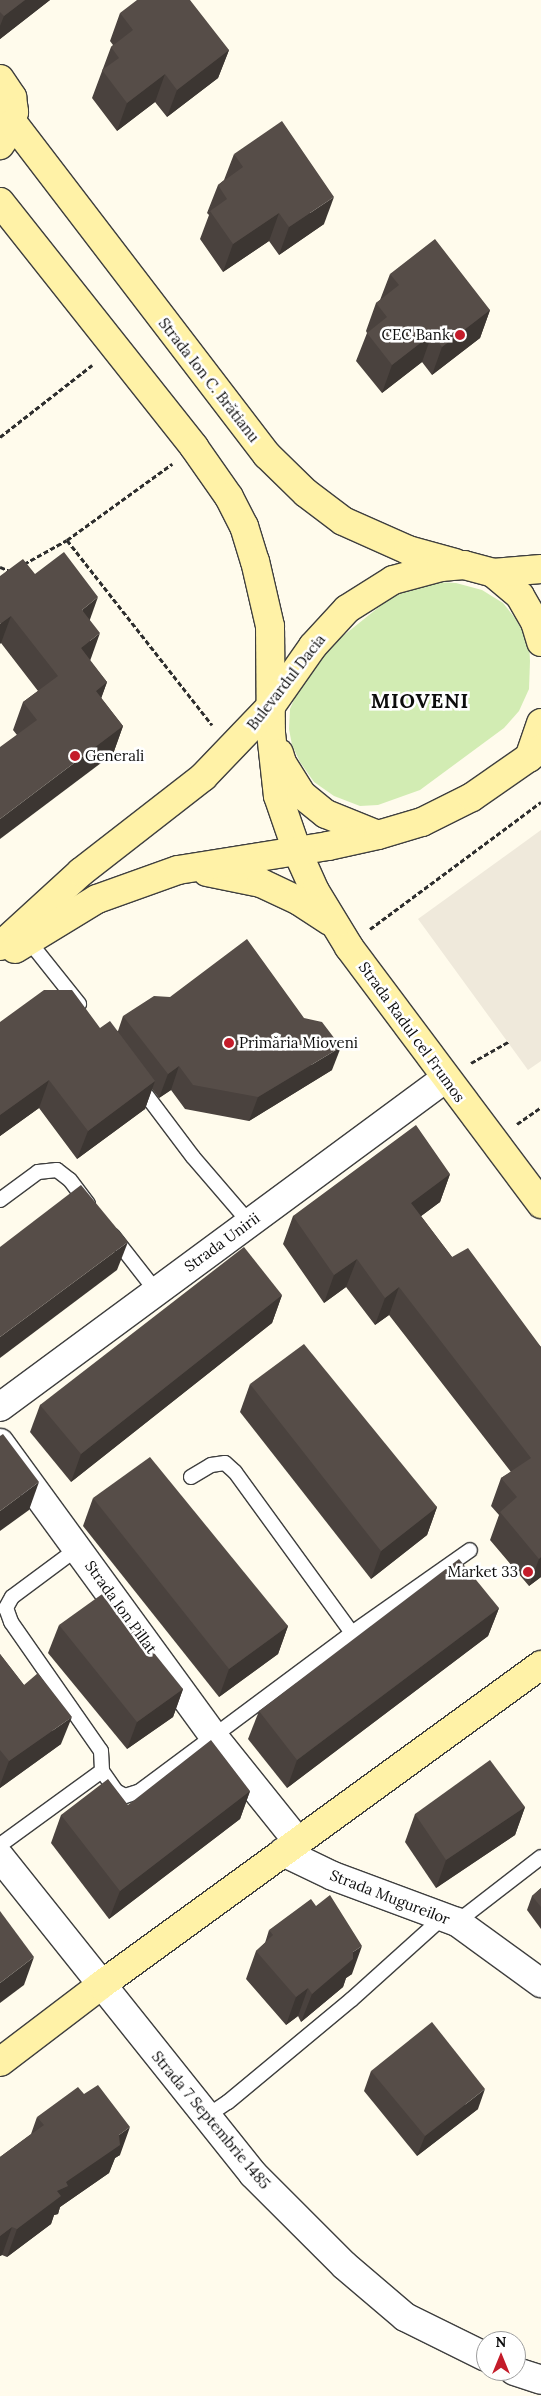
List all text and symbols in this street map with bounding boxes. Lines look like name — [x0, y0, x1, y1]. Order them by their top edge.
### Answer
street label: Strada Ion C. Brătianu — [155, 314, 263, 446]
place label: CEC Bank — [382, 326, 450, 344]
marker: CEC Bank — [454, 329, 466, 341]
street label: Bulevardul Dacia — [243, 631, 329, 733]
district label: MIOVENI — [370, 688, 470, 712]
place label: Generali — [85, 747, 144, 765]
marker: Generali — [69, 750, 81, 762]
street label: Strada Radul cel Frumos — [355, 958, 469, 1106]
place label: Primăria Mioveni — [239, 1034, 358, 1052]
marker: Primăria Mioveni — [223, 1037, 235, 1049]
street label: Strada Unirii — [181, 1209, 263, 1275]
street label: Strada Ion Pillat — [81, 1557, 161, 1657]
place label: Market 33 — [448, 1563, 518, 1581]
marker: Market 33 — [522, 1566, 534, 1578]
street label: Strada Mugureilor — [327, 1866, 453, 1928]
street label: Strada 7 Septembrie 1485 — [148, 2047, 274, 2193]
north arrow — [476, 2331, 526, 2381]
text: N — [496, 2333, 506, 2351]

